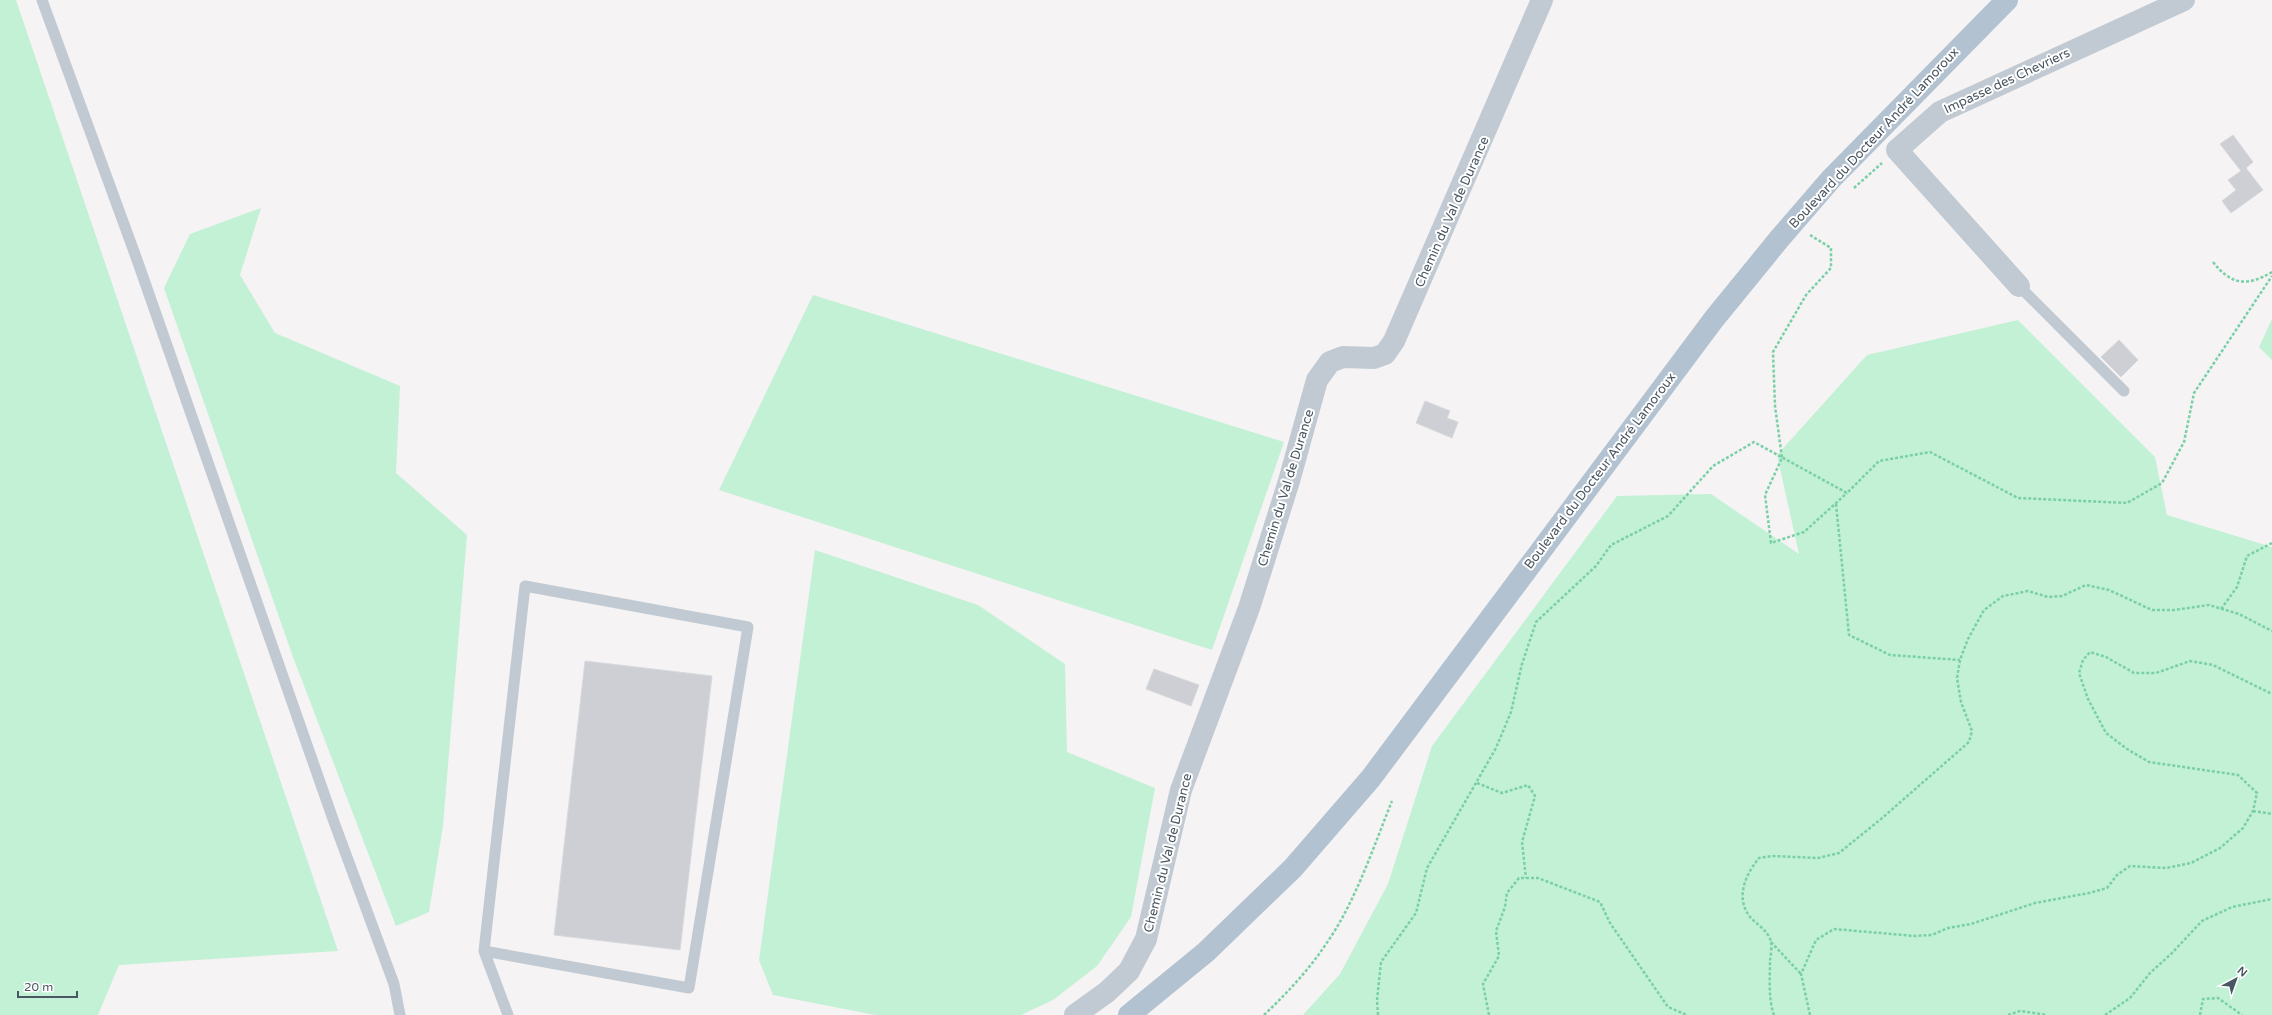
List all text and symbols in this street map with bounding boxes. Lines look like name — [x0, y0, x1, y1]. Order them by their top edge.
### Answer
street label: Boulevard du Docteur André Lamoroux — [1786, 44, 1962, 232]
street label: Impasse des Chevriers — [1941, 45, 2073, 117]
street label: Chemin du Val de Durance — [1411, 134, 1493, 290]
street label: Boulevard du Docteur André Lamoroux — [1521, 370, 1679, 572]
street label: Chemin du Val de Durance — [1254, 407, 1318, 569]
street label: Chemin du Val de Durance — [1140, 772, 1196, 934]
north arrow — [2216, 959, 2256, 999]
text: N — [2235, 964, 2250, 980]
scale bar — [18, 973, 77, 999]
text: 20 m — [24, 980, 53, 994]

